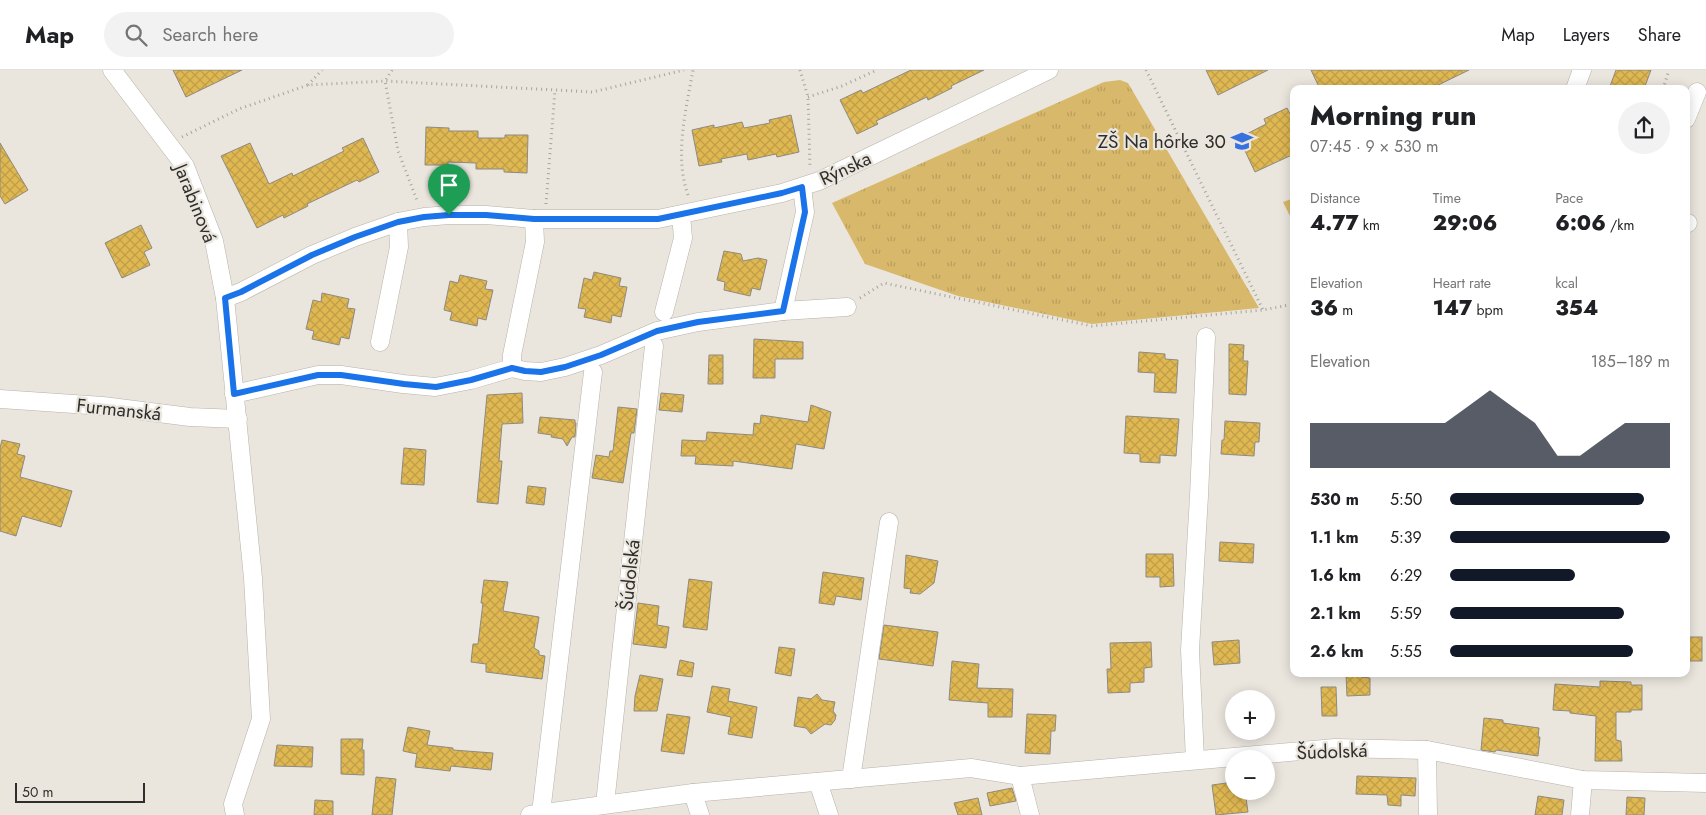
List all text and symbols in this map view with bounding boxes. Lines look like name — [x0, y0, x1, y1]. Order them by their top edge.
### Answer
search box — [104, 12, 454, 57]
text: Map — [25, 17, 74, 52]
icon: search — [122, 21, 150, 49]
text: Search here — [162, 21, 258, 48]
text: Map — [1501, 22, 1535, 48]
text: Layers — [1563, 22, 1610, 48]
text: Share — [1638, 22, 1681, 48]
text: Morning run — [1310, 95, 1476, 136]
button: share — [1618, 102, 1670, 154]
place label: ZŠ Na hôrke 30 — [1098, 128, 1226, 155]
school or university icon: ZŠ Na hôrke 30 — [1229, 128, 1255, 154]
text: 07:45 · 9 × 530 m — [1310, 135, 1439, 158]
street label: Rýnska — [815, 145, 875, 192]
street label: Jarabinová — [166, 157, 224, 247]
pin — [428, 164, 470, 215]
icon: arrive — [435, 171, 463, 199]
text: Distance — [1310, 188, 1360, 208]
text: Time — [1433, 188, 1461, 208]
text: Pace — [1555, 188, 1583, 208]
text: 4.77 — [1310, 208, 1359, 238]
text: 29:06 — [1433, 208, 1497, 238]
text: 6:06 — [1555, 208, 1606, 238]
text: km — [1359, 215, 1380, 235]
text: /km — [1606, 215, 1634, 235]
text: Elevation — [1310, 273, 1363, 293]
text: Heart rate — [1433, 273, 1491, 293]
text: kcal — [1555, 273, 1578, 293]
text: 36 — [1310, 293, 1338, 323]
text: 147 — [1433, 293, 1472, 323]
text: 354 — [1555, 293, 1598, 323]
text: m — [1338, 300, 1353, 320]
text: bpm — [1472, 300, 1503, 320]
text: Elevation — [1310, 350, 1370, 373]
text: 185–189 m — [1591, 350, 1670, 373]
street label: Furmanská — [75, 392, 163, 427]
text: 530 m — [1310, 488, 1359, 511]
text: 5:50 — [1390, 488, 1422, 511]
text: 1.1 km — [1310, 526, 1359, 549]
text: 5:39 — [1390, 526, 1422, 549]
street label: Šúdolská — [612, 538, 647, 612]
text: 1.6 km — [1310, 564, 1361, 587]
text: 6:29 — [1390, 564, 1422, 587]
text: 2.1 km — [1310, 602, 1361, 625]
text: 5:59 — [1390, 602, 1422, 625]
text: 2.6 km — [1310, 640, 1364, 663]
text: 5:55 — [1390, 640, 1422, 663]
map controls — [1225, 690, 1275, 800]
button: + — [1225, 690, 1275, 740]
street label: Šúdolská — [1296, 737, 1368, 766]
button: − — [1225, 750, 1275, 800]
scale bar — [15, 780, 145, 803]
text: 50 m — [22, 782, 53, 802]

